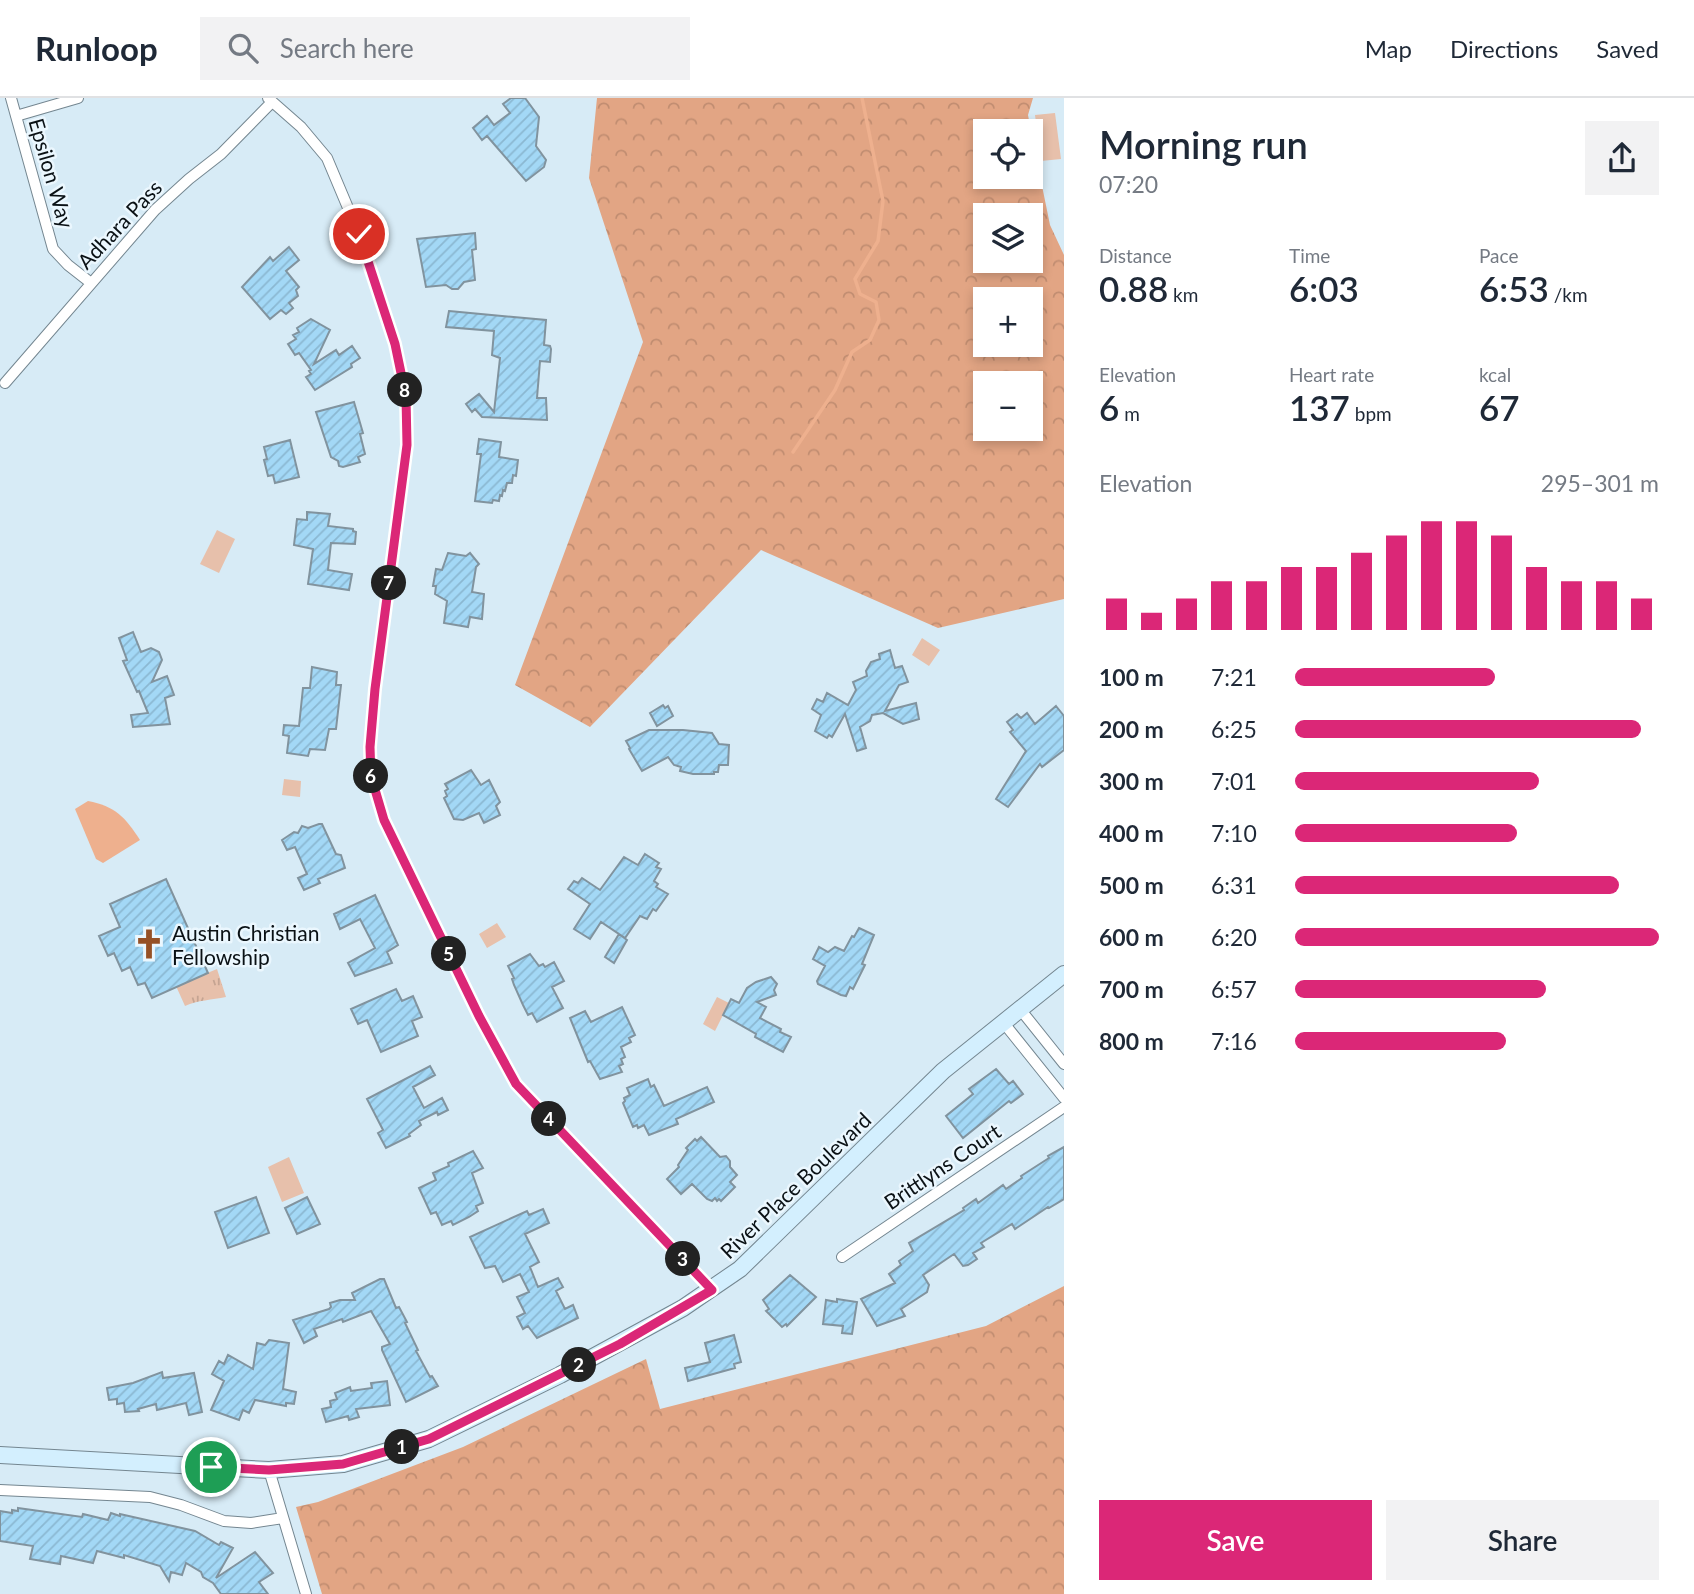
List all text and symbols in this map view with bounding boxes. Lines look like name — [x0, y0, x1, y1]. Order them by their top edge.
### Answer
search box — [200, 17, 690, 80]
text: Runloop — [35, 28, 158, 68]
icon: search — [224, 29, 262, 67]
text: Search here — [280, 32, 414, 64]
text: Map — [1365, 34, 1412, 63]
text: Directions — [1450, 34, 1558, 63]
text: Saved — [1596, 34, 1659, 63]
street label: Epsilon Way — [24, 115, 80, 231]
map controls — [973, 119, 1043, 441]
button: locate — [973, 119, 1043, 189]
text: Morning run — [1099, 121, 1308, 167]
button: share — [1585, 121, 1659, 195]
text: 07:20 — [1099, 170, 1158, 198]
street label: Adhara Pass — [72, 174, 166, 274]
button: layers — [973, 203, 1043, 273]
pin — [329, 204, 389, 264]
icon: check — [340, 215, 378, 253]
text: Distance — [1099, 244, 1172, 267]
text: Time — [1289, 244, 1330, 267]
text: Pace — [1479, 244, 1518, 267]
text: 0.88 — [1099, 267, 1168, 309]
text: 6:03 — [1289, 267, 1359, 309]
text: 6:53 — [1479, 267, 1549, 309]
text: km — [1168, 283, 1198, 306]
text: /km — [1549, 283, 1588, 306]
button: + — [973, 287, 1043, 357]
text: Elevation — [1099, 363, 1176, 386]
text: Heart rate — [1289, 363, 1374, 386]
text: kcal — [1479, 363, 1511, 386]
button: − — [973, 371, 1043, 441]
pin: 8 — [388, 372, 422, 408]
text: 8 — [399, 378, 410, 401]
text: 6 — [1099, 386, 1119, 428]
text: 137 — [1289, 386, 1350, 428]
text: 67 — [1479, 386, 1520, 428]
text: m — [1119, 402, 1140, 425]
text: bpm — [1350, 402, 1392, 425]
text: Elevation — [1099, 469, 1192, 497]
text: 295–301 m — [1541, 469, 1659, 497]
pin: 7 — [372, 566, 406, 601]
text: 7 — [383, 571, 394, 594]
text: 100 m — [1099, 663, 1164, 691]
text: 7:21 — [1211, 663, 1257, 691]
text: 200 m — [1099, 715, 1164, 743]
text: 6:25 — [1211, 715, 1257, 743]
pin: 6 — [354, 758, 388, 794]
text: 6 — [365, 764, 376, 787]
text: 300 m — [1099, 767, 1164, 795]
text: 7:01 — [1211, 767, 1257, 795]
text: 400 m — [1099, 819, 1164, 847]
text: 7:10 — [1211, 819, 1257, 847]
text: 500 m — [1099, 871, 1164, 899]
text: 6:31 — [1211, 871, 1257, 899]
place label: Austin Christian Fellowship — [172, 920, 319, 969]
text: 600 m — [1099, 923, 1164, 951]
text: 6:20 — [1211, 923, 1257, 951]
church icon: Austin Christian Fellowship — [132, 927, 166, 961]
pin: 5 — [432, 936, 466, 972]
text: 5 — [443, 942, 454, 965]
text: 700 m — [1099, 975, 1164, 1003]
text: 6:57 — [1211, 975, 1257, 1003]
text: 800 m — [1099, 1027, 1164, 1055]
text: 7:16 — [1211, 1027, 1257, 1055]
pin: 4 — [532, 1102, 566, 1136]
text: 4 — [543, 1107, 554, 1130]
street label: River Place Boulevard — [715, 1107, 875, 1263]
street label: Brittlyns Court — [879, 1118, 1005, 1214]
pin: 3 — [666, 1242, 700, 1276]
text: 3 — [677, 1247, 688, 1270]
pin: 2 — [562, 1348, 596, 1382]
text: 2 — [573, 1353, 584, 1376]
pin: 1 — [384, 1430, 420, 1464]
text: 1 — [396, 1435, 407, 1458]
pin — [181, 1437, 241, 1497]
icon: arrive — [192, 1448, 230, 1486]
button: Save — [1099, 1500, 1372, 1580]
button: Share — [1386, 1500, 1659, 1580]

